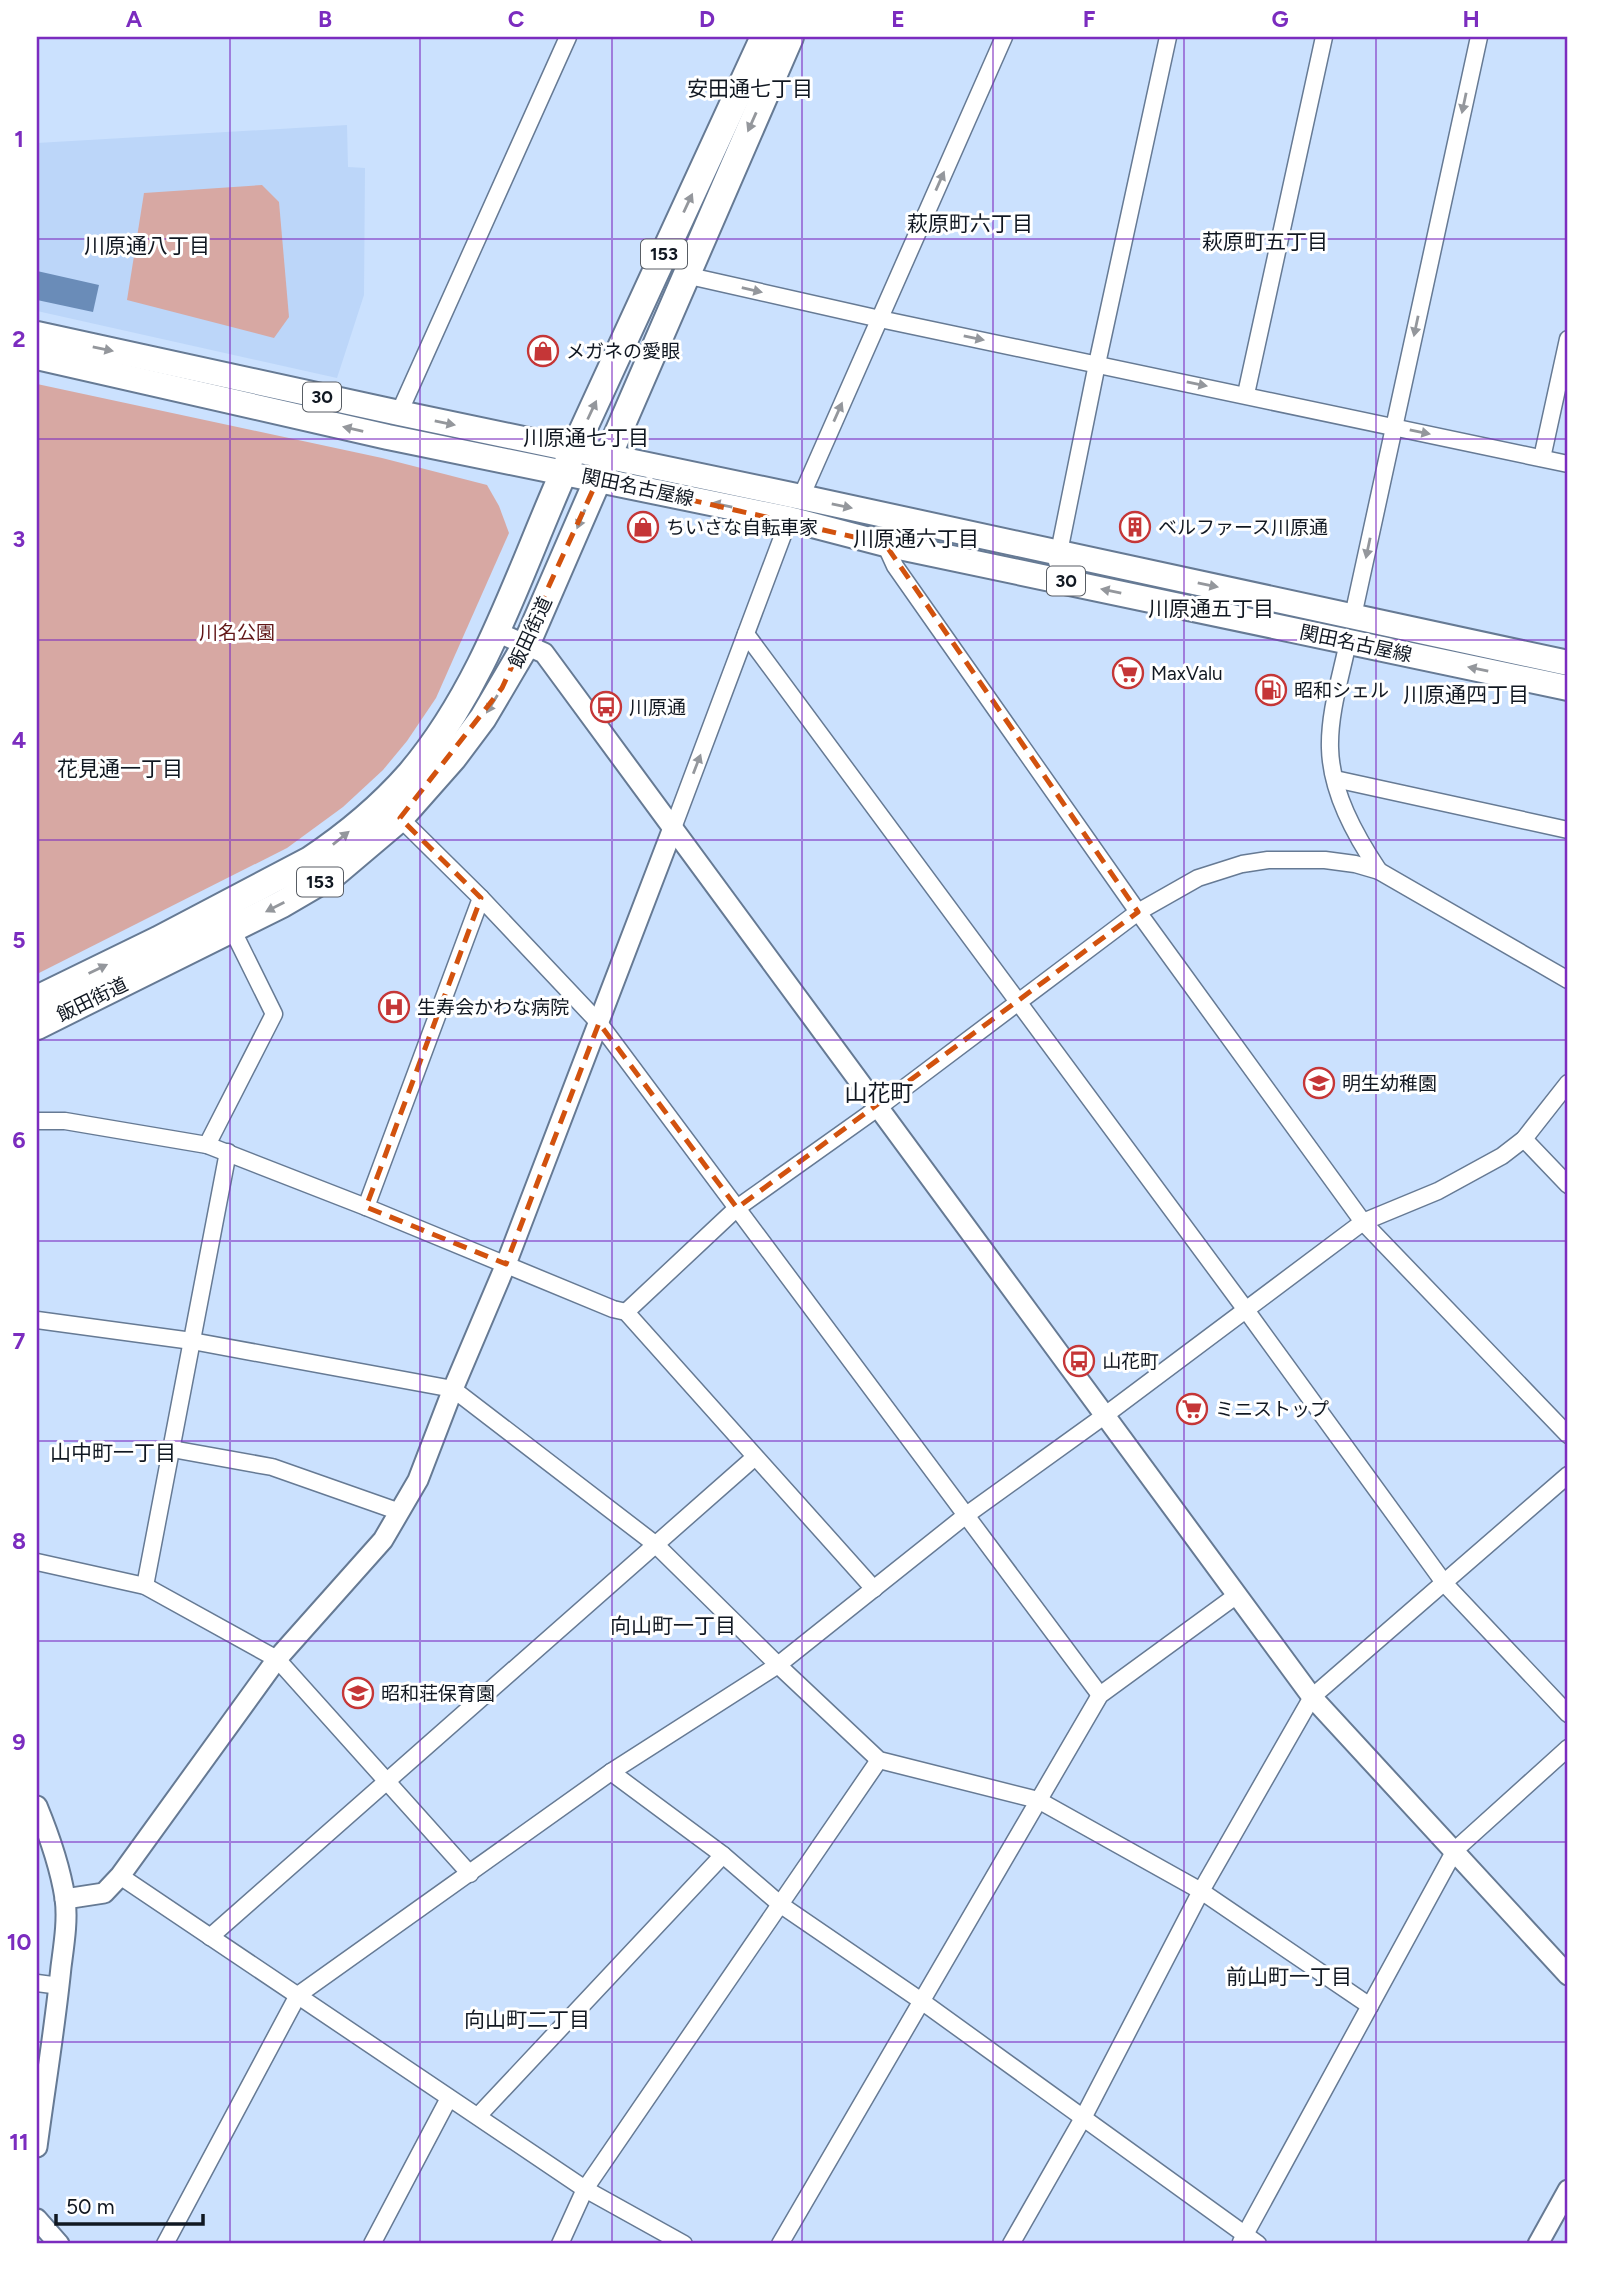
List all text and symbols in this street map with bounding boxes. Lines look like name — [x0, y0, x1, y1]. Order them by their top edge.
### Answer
text: A — [126, 5, 143, 33]
text: B — [318, 5, 332, 33]
text: C — [508, 5, 525, 33]
text: D — [699, 5, 715, 33]
text: E — [891, 5, 905, 33]
text: F — [1083, 5, 1096, 33]
text: G — [1271, 5, 1289, 33]
text: H — [1462, 5, 1480, 33]
district label: 安田通七丁目 — [687, 76, 813, 101]
one-way arrow — [1459, 92, 1470, 114]
one-way arrow — [746, 111, 757, 132]
text: 1 — [14, 125, 24, 153]
one-way arrow — [934, 171, 946, 191]
one-way arrow — [683, 193, 694, 214]
district label: 萩原町六丁目 — [907, 211, 1033, 236]
district label: 萩原町五丁目 — [1202, 229, 1328, 254]
district label: 川原通八丁目 — [84, 233, 210, 258]
road number: 153 — [641, 240, 687, 268]
one-way arrow — [741, 285, 763, 296]
one-way arrow — [1411, 315, 1422, 337]
text: 2 — [12, 325, 26, 353]
one-way arrow — [963, 333, 985, 344]
shop icon: メガネの愛眼 — [526, 334, 560, 368]
place label: メガネの愛眼 — [566, 340, 680, 363]
one-way arrow — [92, 344, 114, 355]
one-way arrow — [1186, 379, 1208, 390]
road number: 30 — [303, 382, 341, 412]
one-way arrow — [586, 400, 598, 420]
one-way arrow — [832, 402, 844, 422]
one-way arrow — [434, 418, 456, 429]
one-way arrow — [342, 423, 364, 434]
district label: 川原通七丁目 — [523, 425, 649, 450]
one-way arrow — [1409, 426, 1431, 437]
street label: 関田名古屋線 — [580, 464, 696, 511]
one-way arrow — [711, 499, 733, 510]
one-way arrow — [831, 500, 853, 511]
one-way arrow — [575, 508, 586, 529]
shop icon: ちいさな自転車家 — [626, 510, 660, 544]
building icon: ベルファース川原通 — [1118, 510, 1152, 544]
place label: ちいさな自転車家 — [666, 516, 818, 539]
place label: ベルファース川原通 — [1158, 516, 1328, 539]
text: 3 — [13, 525, 25, 553]
district label: 川原通六丁目 — [853, 526, 979, 551]
one-way arrow — [1362, 537, 1373, 559]
road number: 30 — [1047, 566, 1085, 596]
one-way arrow — [1197, 580, 1219, 591]
one-way arrow — [1100, 586, 1122, 597]
street label: 飯田街道 — [504, 593, 557, 672]
district label: 川原通五丁目 — [1148, 596, 1274, 621]
street label: 関田名古屋線 — [1298, 620, 1414, 667]
park label: 川名公園 — [199, 621, 275, 644]
supermarket icon: MaxValu — [1111, 656, 1145, 690]
place label: MaxValu — [1151, 662, 1223, 685]
one-way arrow — [1466, 664, 1488, 675]
fuel station icon: 昭和シェル — [1254, 673, 1288, 707]
place label: 昭和シェル — [1294, 679, 1389, 702]
district label: 川原通四丁目 — [1403, 682, 1529, 707]
bus stop icon: 川原通 — [589, 690, 623, 724]
one-way arrow — [485, 695, 498, 714]
place label: 川原通 — [629, 696, 686, 719]
text: 4 — [12, 726, 26, 754]
one-way arrow — [692, 754, 703, 775]
district label: 花見通一丁目 — [57, 756, 183, 781]
one-way arrow — [332, 831, 349, 846]
road number: 153 — [297, 868, 343, 897]
one-way arrow — [265, 902, 285, 913]
text: 5 — [12, 926, 26, 954]
one-way arrow — [88, 964, 108, 975]
street label: 飯田街道 — [53, 972, 131, 1026]
hospital icon: 生寿会かわな病院 — [377, 990, 411, 1024]
place label: 生寿会かわな病院 — [417, 996, 569, 1019]
school or university icon: 明生幼稚園 — [1302, 1066, 1336, 1100]
place label: 明生幼稚園 — [1342, 1072, 1437, 1095]
district label: 山花町 — [845, 1079, 914, 1107]
text: 6 — [12, 1126, 26, 1154]
text: 7 — [13, 1327, 26, 1355]
bus stop icon: 山花町 — [1062, 1344, 1096, 1378]
place label: 山花町 — [1102, 1350, 1159, 1373]
supermarket icon: ミニストップ — [1175, 1392, 1209, 1426]
place label: ミニストップ — [1215, 1398, 1329, 1421]
district label: 山中町一丁目 — [50, 1440, 176, 1465]
text: 8 — [12, 1527, 26, 1555]
district label: 向山町一丁目 — [610, 1613, 736, 1638]
school or university icon: 昭和荘保育園 — [341, 1676, 375, 1710]
place label: 昭和荘保育園 — [381, 1682, 495, 1705]
text: 9 — [12, 1728, 26, 1756]
text: 10 — [7, 1928, 31, 1956]
district label: 前山町一丁目 — [1226, 1964, 1352, 1989]
district label: 向山町二丁目 — [464, 2007, 590, 2032]
text: 11 — [9, 2128, 29, 2156]
scale bar — [56, 2183, 203, 2227]
text: 50 m — [66, 2194, 115, 2219]

